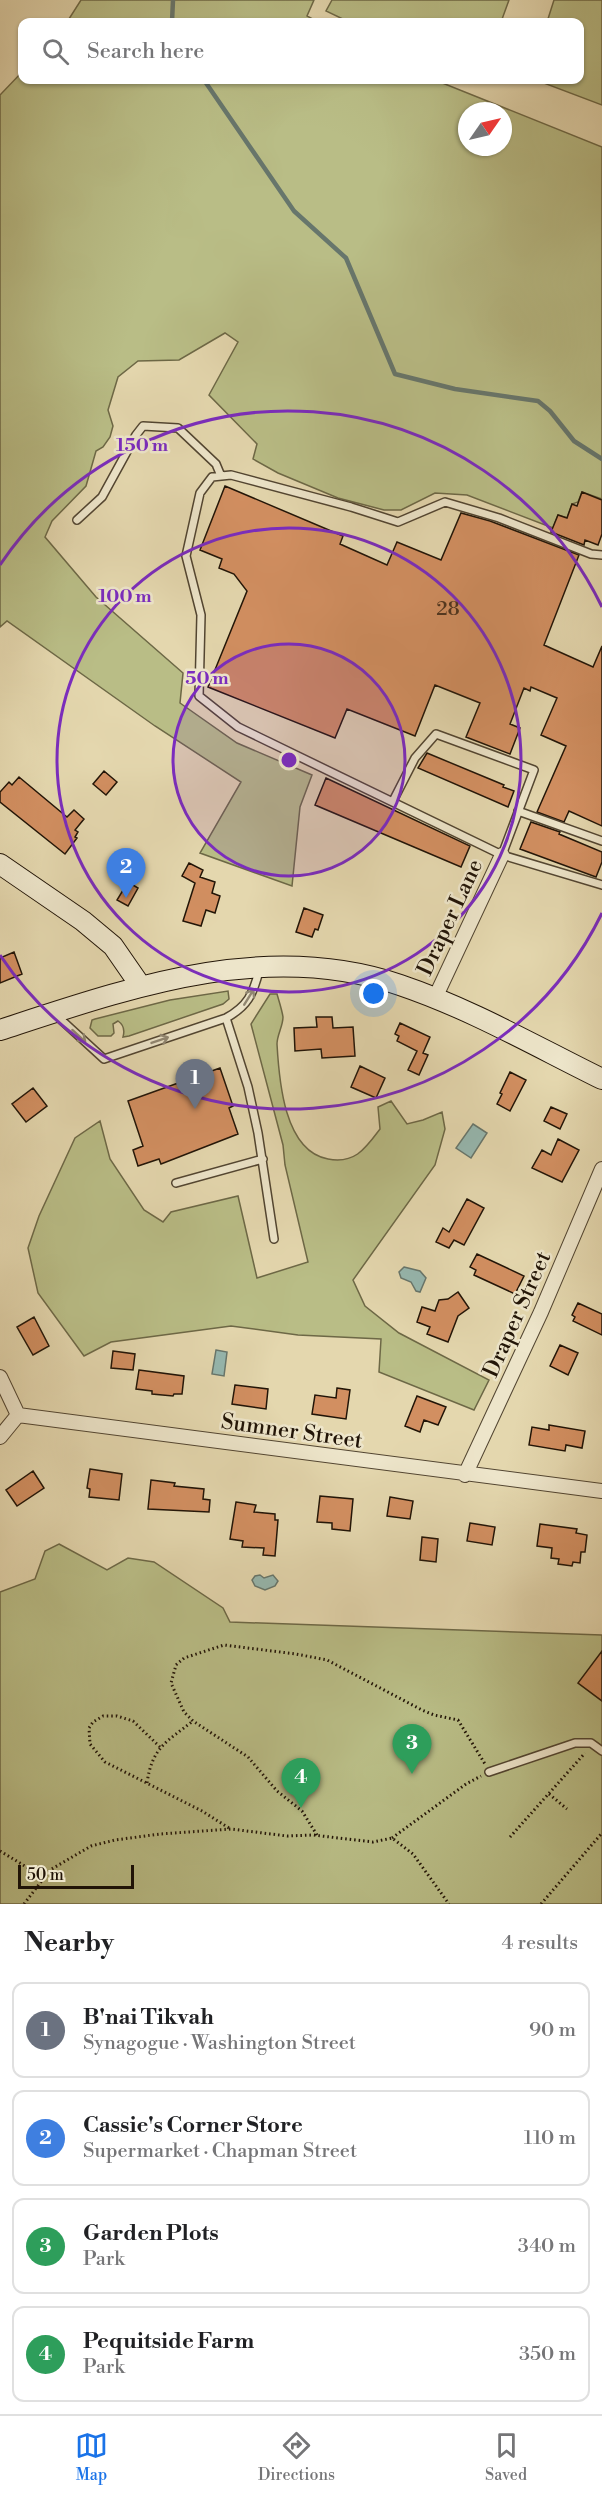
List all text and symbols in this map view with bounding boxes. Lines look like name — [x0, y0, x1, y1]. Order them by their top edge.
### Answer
search box — [18, 18, 584, 84]
icon: search — [39, 35, 72, 68]
text: Search here — [87, 38, 204, 65]
north arrow — [458, 102, 512, 156]
text: 150 m — [116, 434, 169, 457]
text: 100 m — [98, 585, 152, 608]
house number: 28 — [436, 597, 460, 622]
text: 50 m — [185, 667, 229, 690]
centre of rings — [279, 750, 299, 770]
pin: 2 — [106, 848, 146, 898]
street label: Draper Lane — [412, 855, 489, 980]
your location — [359, 979, 388, 1008]
one-way arrow — [243, 989, 255, 1006]
one-way arrow — [71, 1029, 86, 1043]
one-way arrow — [150, 1033, 169, 1044]
pin: 1 — [176, 1060, 214, 1109]
street label: Draper Street — [478, 1247, 557, 1382]
street label: Sumner Street — [219, 1408, 364, 1455]
pin: 3 — [392, 1724, 432, 1774]
pin: 4 — [282, 1758, 320, 1808]
scale bar — [18, 1862, 134, 1890]
text: 50 m — [27, 1865, 64, 1885]
text: Nearby — [24, 1927, 114, 1959]
text: 4 results — [501, 1931, 578, 1956]
text: B'nai Tikvah — [83, 2004, 214, 2031]
text: 1 — [41, 2018, 50, 2043]
text: 90 m — [529, 2018, 576, 2043]
text: Synagogue · Washington Street — [83, 2031, 356, 2056]
text: Cassie's Corner Store — [83, 2112, 303, 2139]
text: 2 — [39, 2126, 52, 2151]
text: 110 m — [524, 2126, 576, 2151]
text: Supermarket · Chapman Street — [83, 2139, 357, 2164]
text: Garden Plots — [83, 2220, 219, 2247]
text: 3 — [39, 2234, 52, 2259]
text: 340 m — [518, 2234, 576, 2259]
text: Park — [83, 2247, 125, 2272]
text: Pequitside Farm — [83, 2328, 254, 2355]
text: 4 — [39, 2342, 52, 2367]
text: 350 m — [519, 2342, 576, 2367]
text: Park — [83, 2355, 125, 2380]
tab: Map — [75, 2429, 108, 2485]
tab: Directions — [258, 2429, 335, 2485]
tab: Saved — [485, 2429, 527, 2485]

